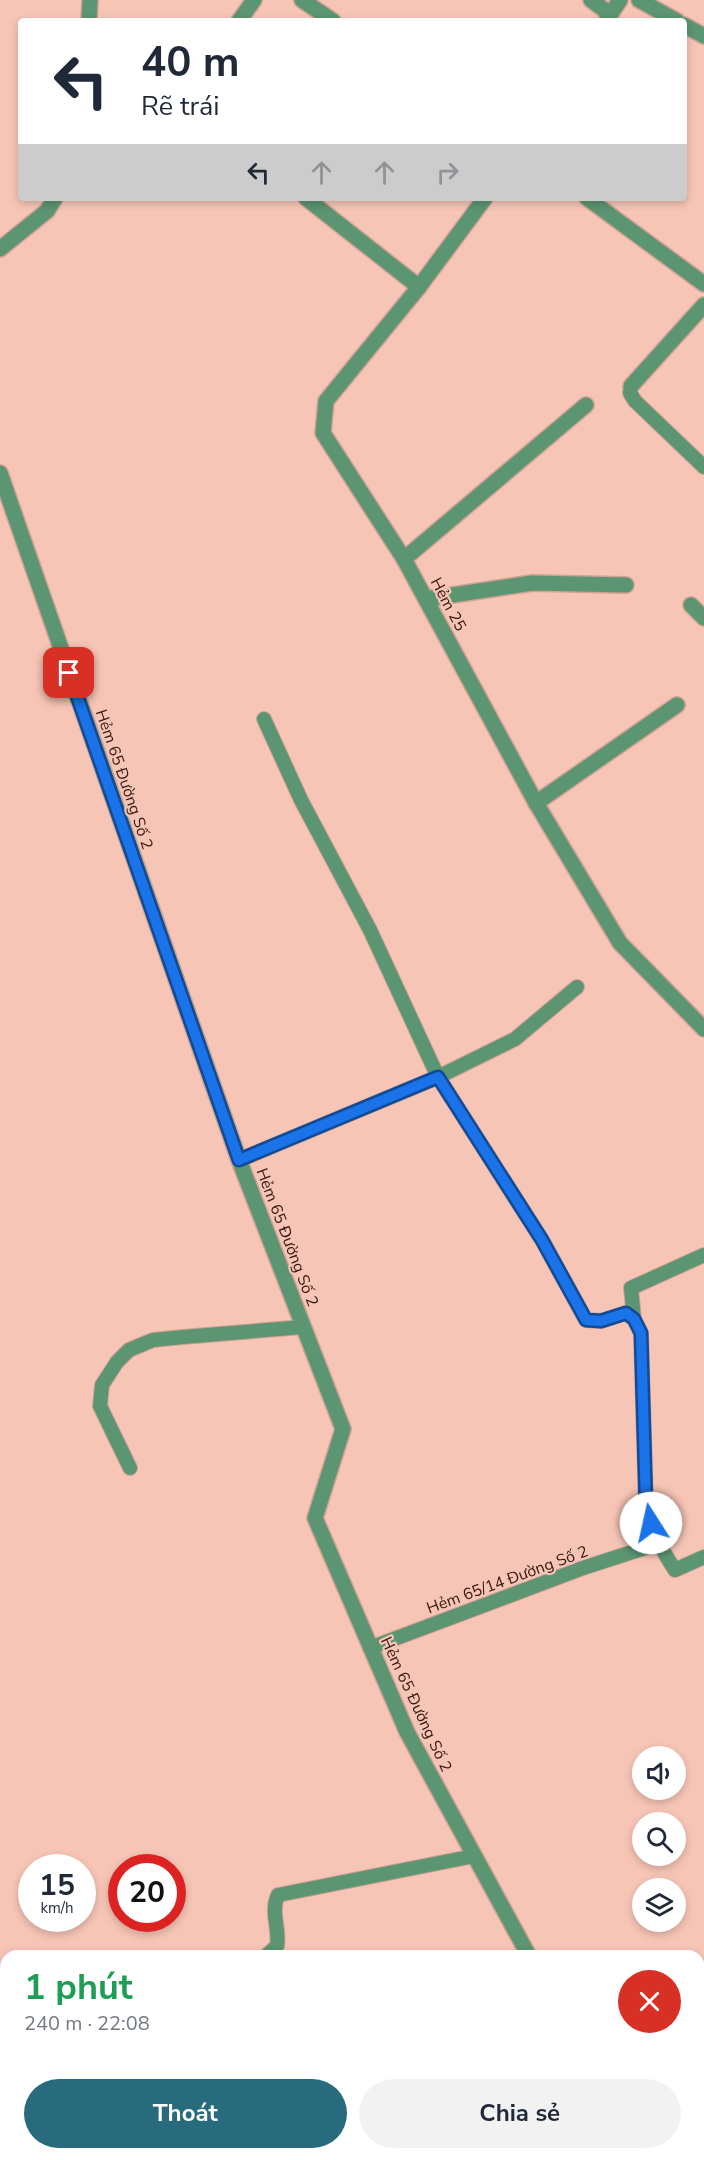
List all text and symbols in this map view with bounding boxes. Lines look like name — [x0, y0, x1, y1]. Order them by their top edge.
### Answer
text: 40 m — [141, 34, 240, 91]
icon: left — [42, 42, 120, 120]
text: Rẽ trái — [141, 88, 220, 125]
icon: left — [242, 156, 275, 189]
icon: ahead — [305, 156, 338, 189]
icon: ahead — [368, 156, 401, 189]
icon: right — [431, 156, 464, 189]
street label: Hẻm 25 — [425, 574, 471, 635]
pin — [43, 647, 94, 698]
icon: arrive — [52, 656, 85, 689]
street label: Hẻm 65 Đường Số 2 — [90, 706, 158, 852]
street label: Hẻm 65 Đường Số 2 — [251, 1165, 324, 1310]
position arrow — [619, 1491, 683, 1555]
street label: Hẻm 65/14 Đường Số 2 — [424, 1540, 591, 1619]
street label: Hẻm 65 Đường Số 2 — [375, 1633, 457, 1775]
map controls — [632, 1746, 686, 1932]
button: sound — [632, 1746, 686, 1800]
button: search — [632, 1812, 686, 1866]
speed limit sign: 20 — [108, 1854, 186, 1932]
text: 15 — [39, 1865, 75, 1906]
button: layers — [632, 1878, 686, 1932]
text: km/h — [40, 1898, 74, 1918]
text: 1 phút — [24, 1963, 133, 2012]
button: close — [618, 1970, 681, 2033]
text: 240 m · 22:08 — [24, 2010, 150, 2037]
button: Thoát — [24, 2079, 347, 2148]
button: Chia sẻ — [359, 2079, 681, 2148]

